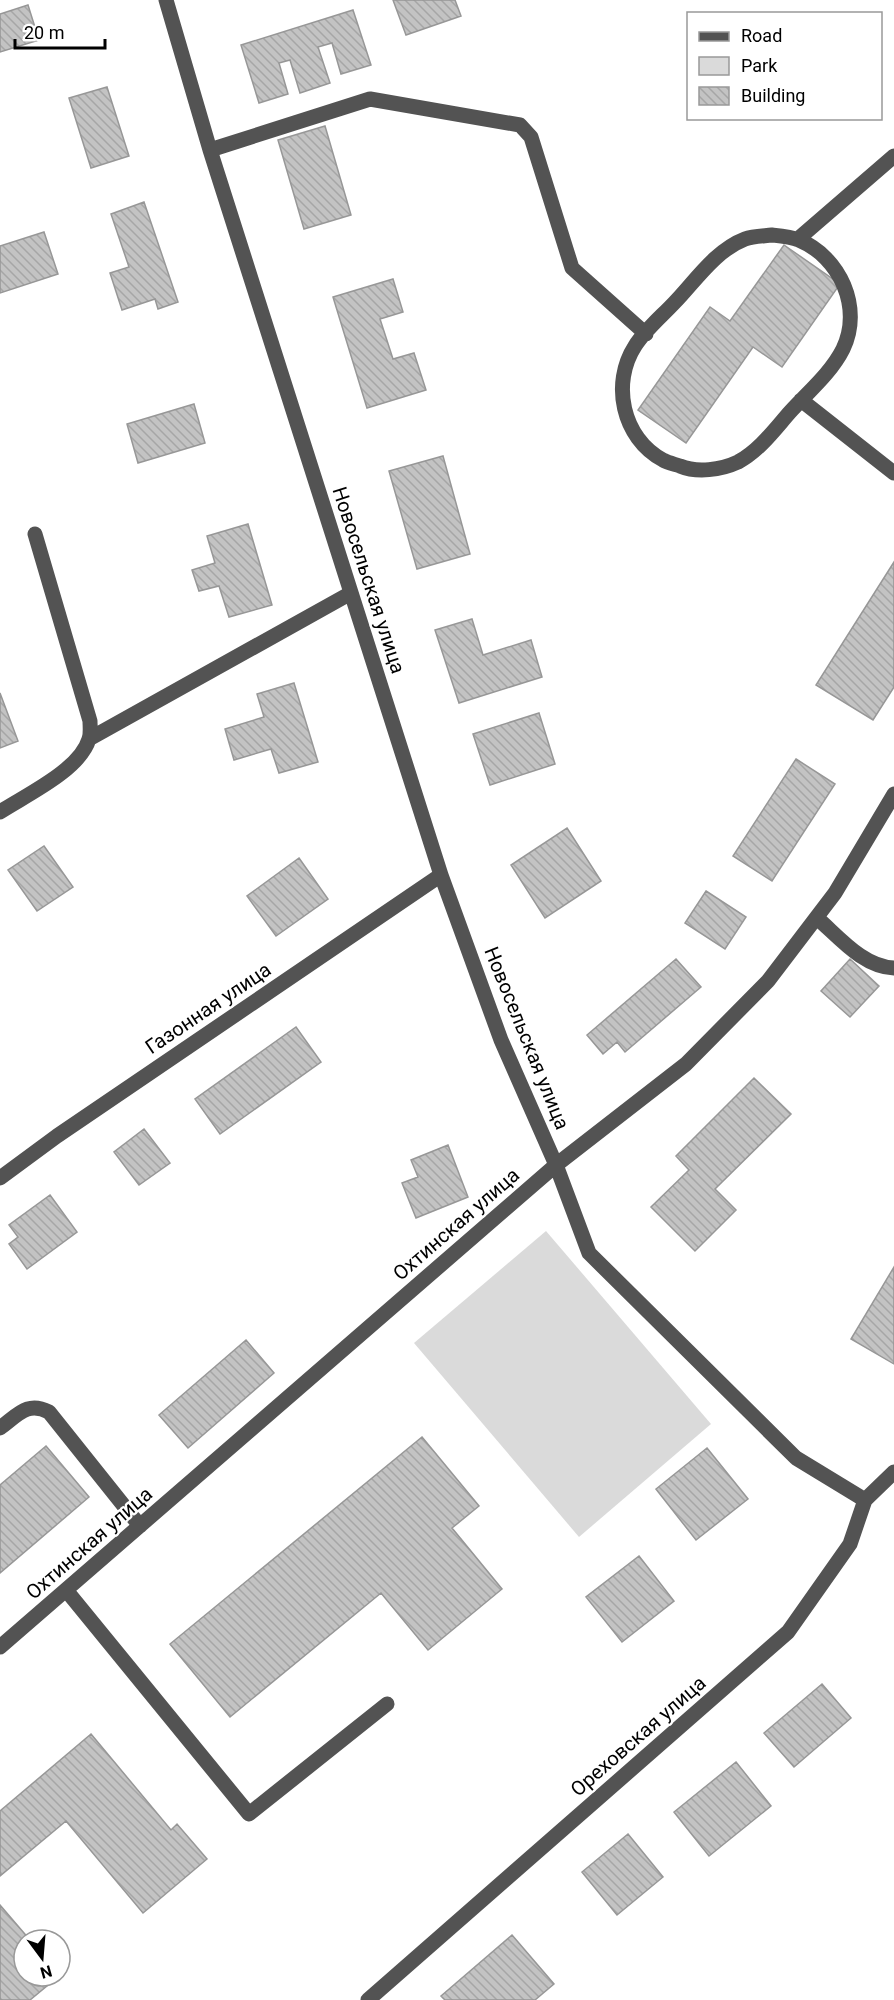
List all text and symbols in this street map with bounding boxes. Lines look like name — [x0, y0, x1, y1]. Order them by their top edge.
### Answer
scale bar — [15, 12, 105, 50]
legend — [687, 12, 882, 120]
text: 20 m — [24, 22, 64, 43]
text: Road — [741, 25, 782, 46]
text: Park — [741, 55, 778, 76]
text: Building — [741, 85, 805, 106]
street label: Новосельская улица — [327, 484, 411, 676]
street label: Новосельская улица — [479, 943, 575, 1133]
street label: Газонная улица — [141, 957, 275, 1059]
street label: Охтинская улица — [388, 1163, 524, 1285]
street label: Охтинская улица — [21, 1482, 157, 1604]
street label: Ореховская улица — [566, 1671, 710, 1801]
north arrow — [12, 1928, 72, 1988]
text: N — [38, 1961, 54, 1983]

